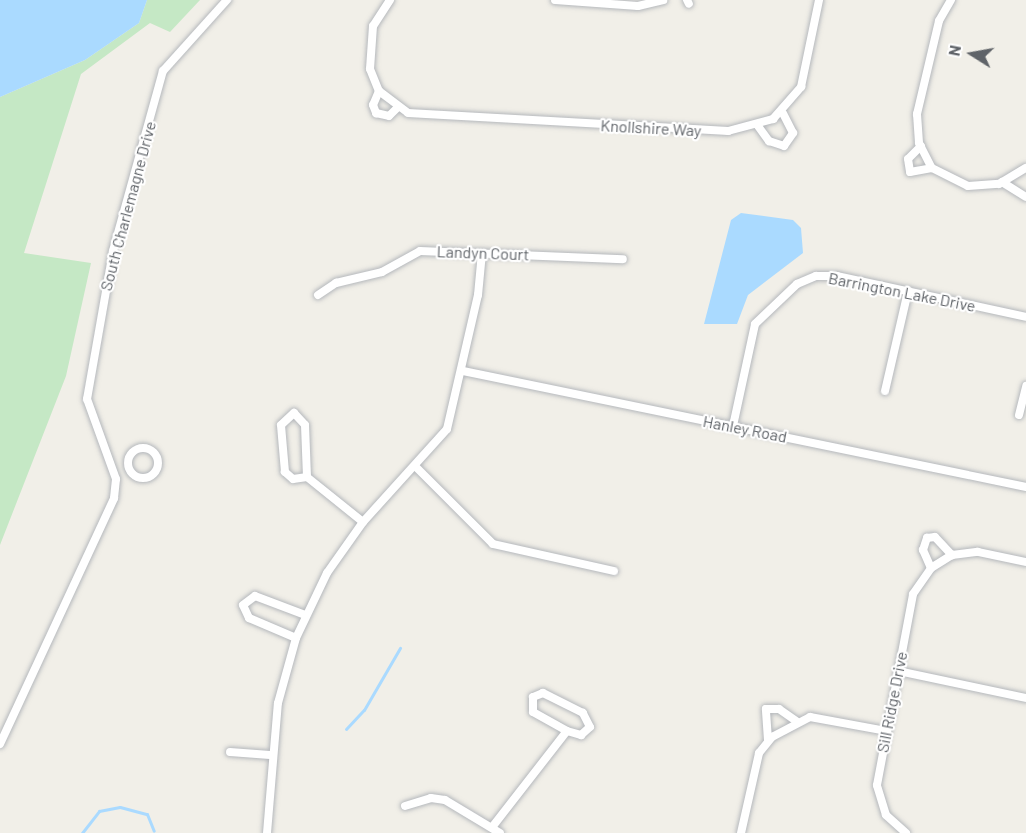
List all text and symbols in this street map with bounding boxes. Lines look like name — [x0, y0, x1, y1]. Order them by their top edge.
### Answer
north arrow — [942, 24, 1002, 84]
text: N — [943, 43, 964, 58]
street label: Knollshire Way — [600, 116, 702, 140]
street label: South Charlemagne Drive — [96, 119, 160, 293]
street label: Landyn Court — [436, 242, 530, 264]
street label: Barrington Lake Drive — [827, 268, 977, 316]
street label: Hanley Road — [701, 411, 789, 447]
street label: Sill Ridge Drive — [873, 650, 911, 754]

